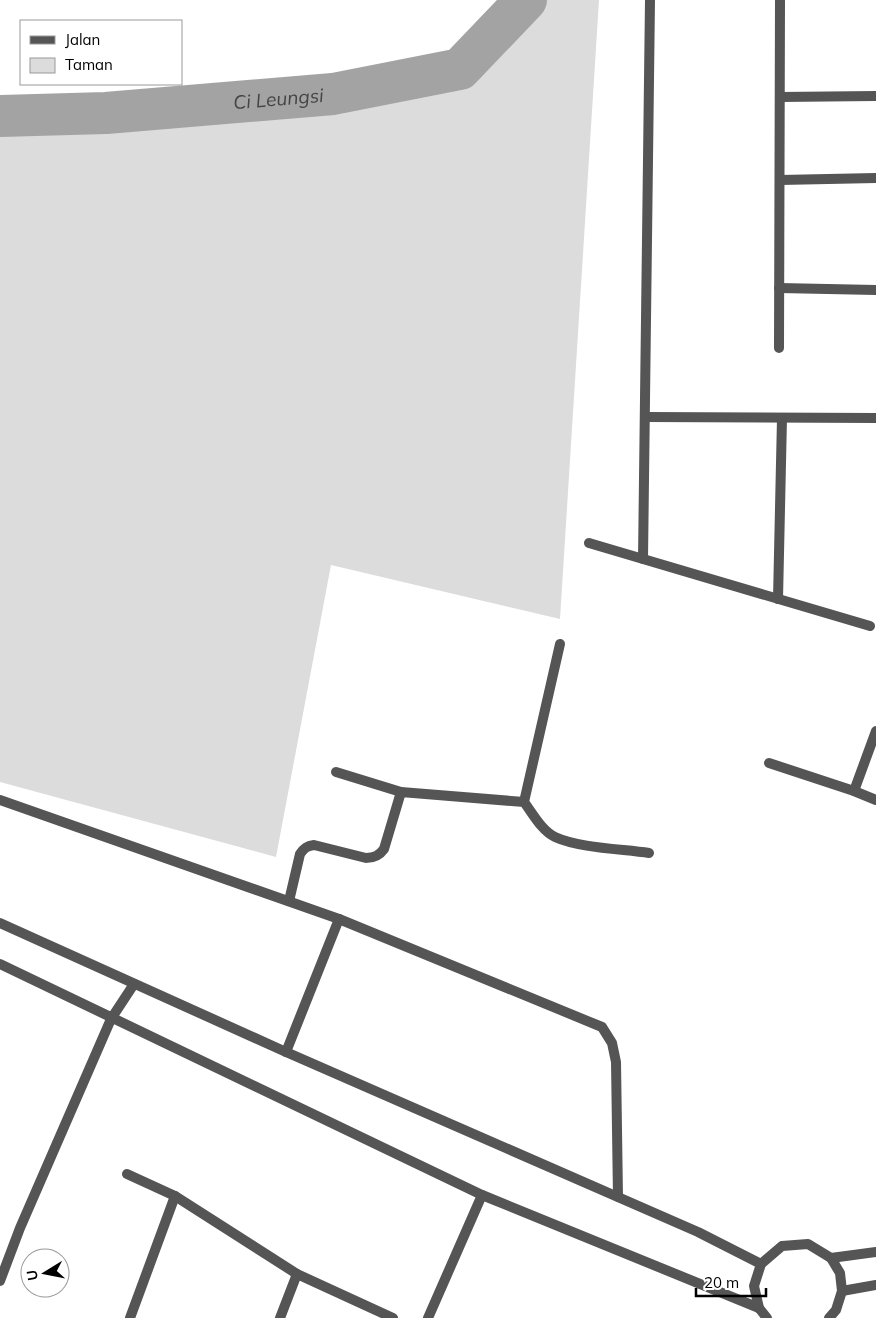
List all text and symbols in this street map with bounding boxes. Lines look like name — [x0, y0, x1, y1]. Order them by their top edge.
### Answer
legend — [20, 20, 182, 85]
text: Jalan — [65, 30, 100, 49]
text: Taman — [65, 55, 113, 74]
water label: Ci Leungsi — [232, 83, 325, 114]
north arrow — [20, 1248, 70, 1298]
scale bar — [696, 1266, 766, 1298]
text: U — [22, 1269, 42, 1282]
text: 20 m — [704, 1273, 739, 1292]

